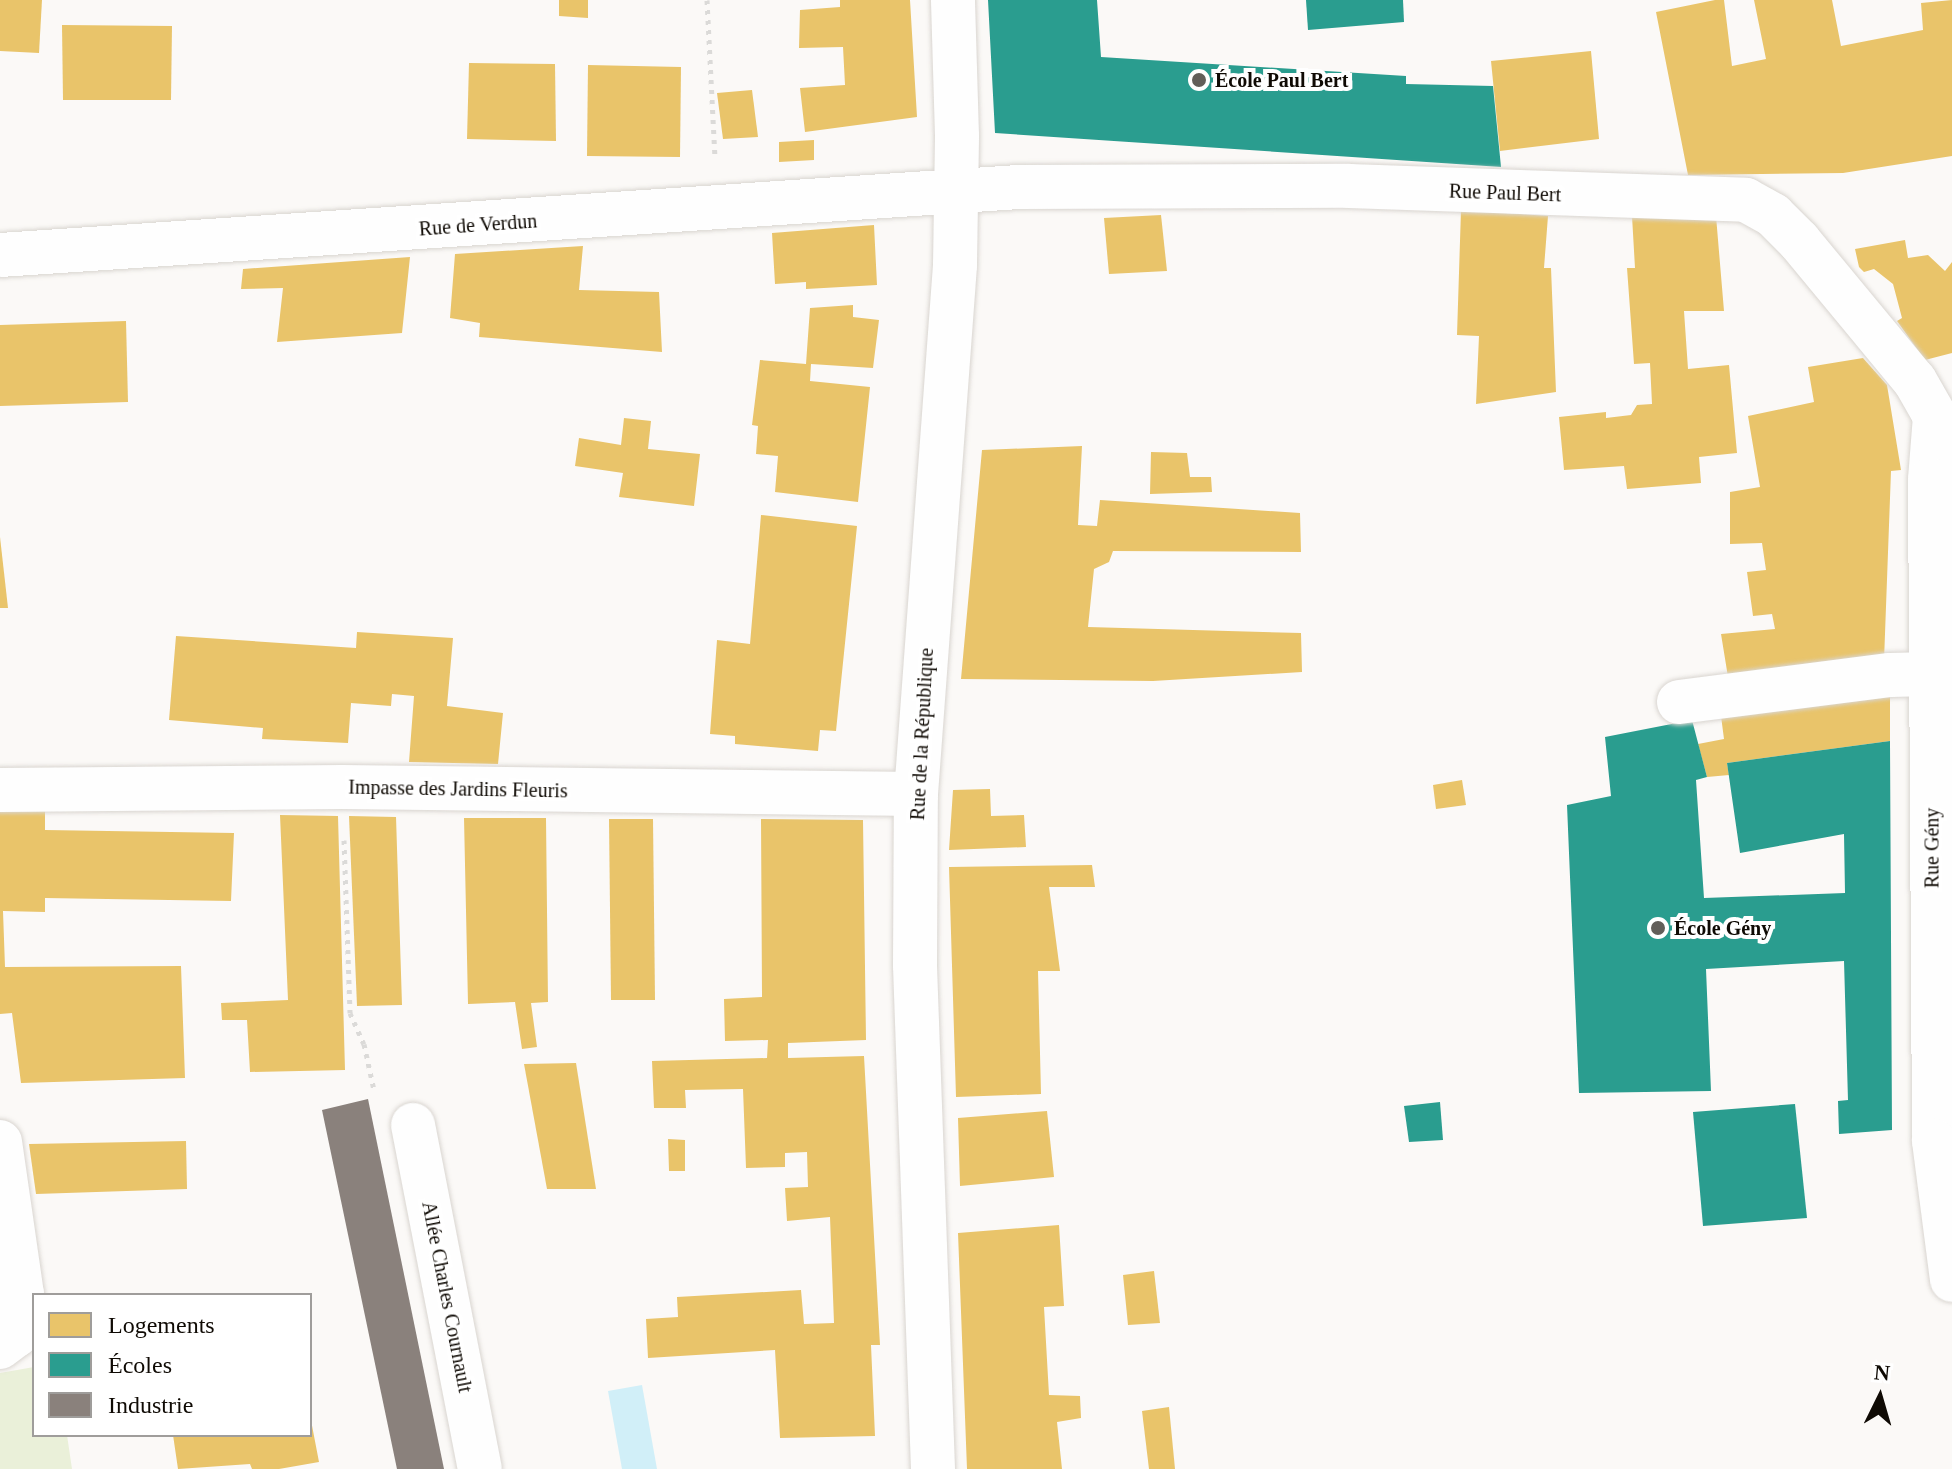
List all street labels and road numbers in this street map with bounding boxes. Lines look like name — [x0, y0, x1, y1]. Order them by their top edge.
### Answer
street label: Rue Paul Bert — [1449, 179, 1561, 207]
street label: Rue de Verdun — [418, 209, 538, 241]
street label: Rue de la République — [905, 647, 939, 821]
street label: Impasse des Jardins Fleuris — [348, 775, 568, 803]
street label: Rue Gény — [1920, 808, 1944, 888]
street label: Allée Charles Cournault — [417, 1199, 477, 1395]

